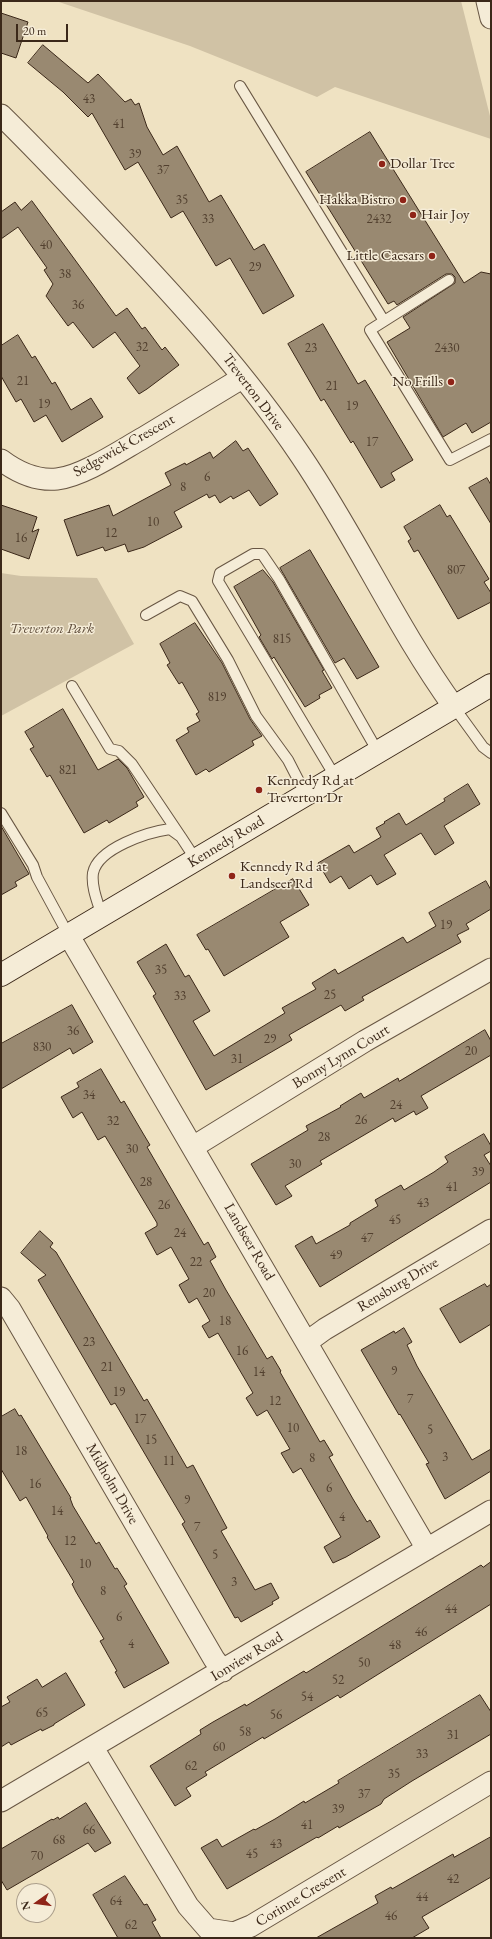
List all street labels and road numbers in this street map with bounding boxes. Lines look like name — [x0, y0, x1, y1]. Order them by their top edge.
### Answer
street label: Treverton Drive — [218, 350, 288, 434]
street label: Sedgewick Crescent — [70, 411, 178, 481]
street label: Kennedy Road — [184, 812, 268, 872]
street label: Bonny Lynn Court — [289, 1021, 393, 1093]
street label: Landseer Road — [220, 1200, 278, 1284]
street label: Rensburg Drive — [354, 1254, 442, 1316]
street label: Midholm Drive — [82, 1441, 142, 1527]
street label: Ionview Road — [208, 1628, 286, 1686]
street label: Corinne Crescent — [253, 1863, 349, 1931]

